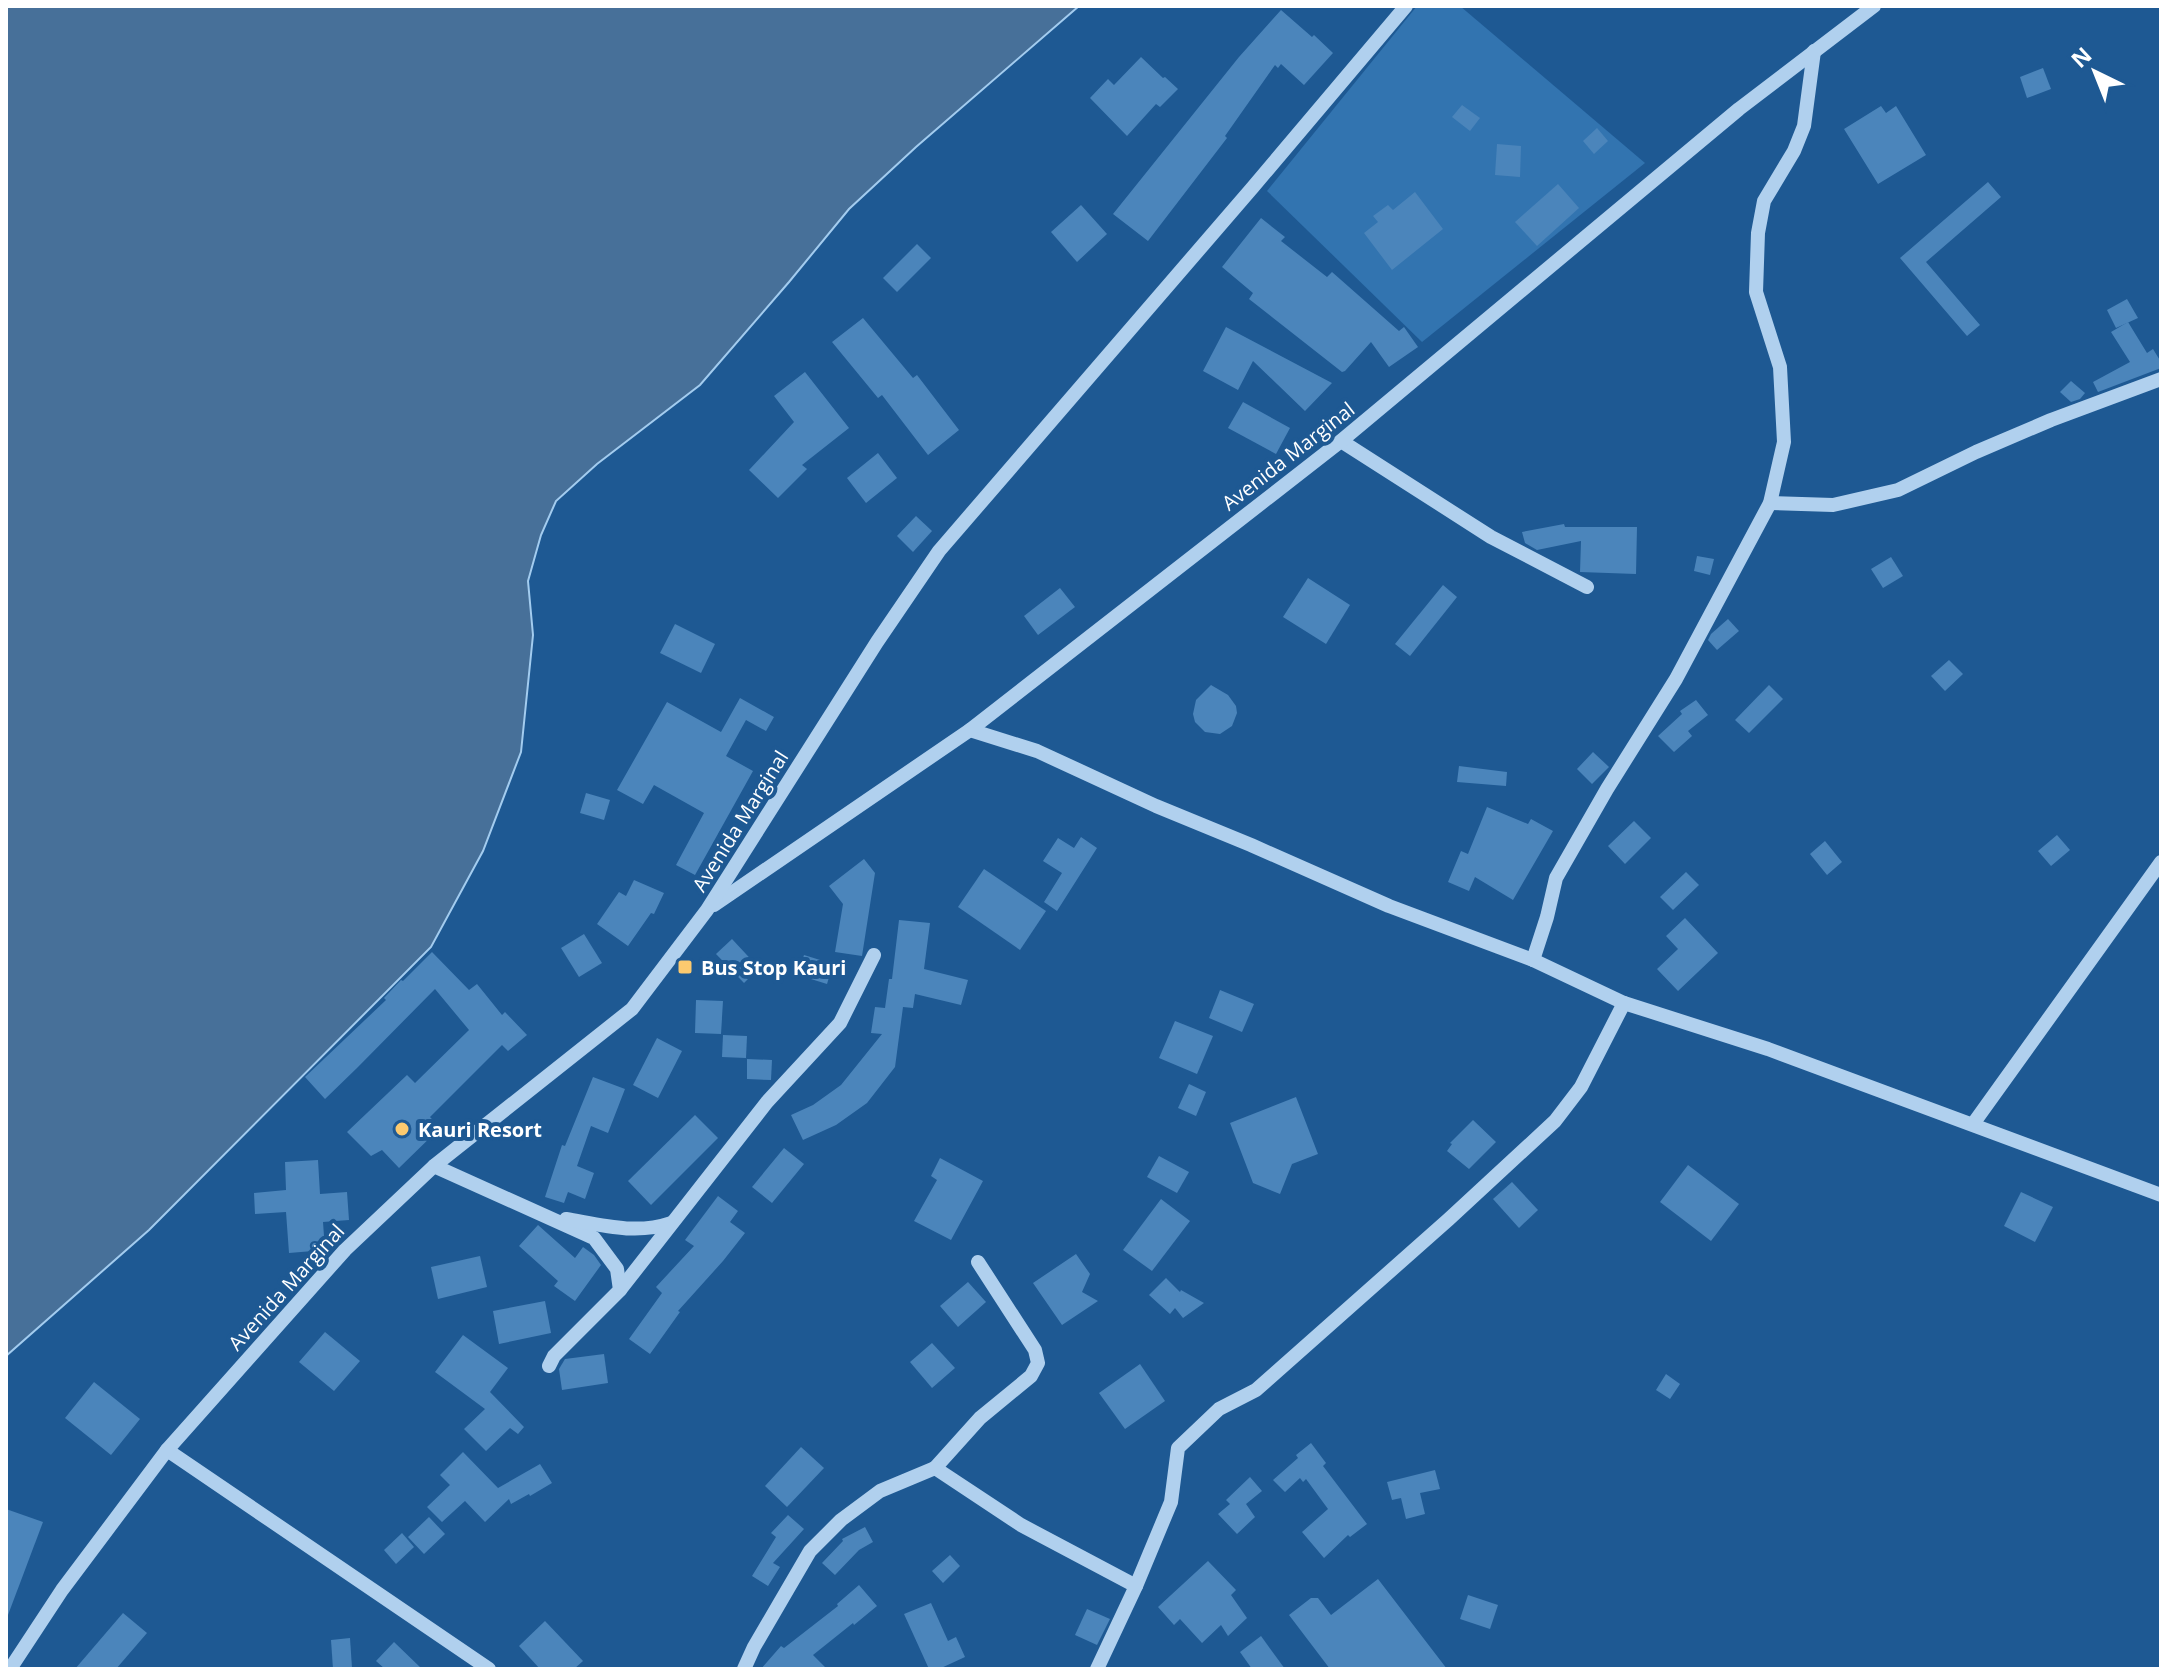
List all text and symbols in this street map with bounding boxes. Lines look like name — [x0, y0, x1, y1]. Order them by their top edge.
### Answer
north arrow — [2055, 32, 2135, 112]
text: N — [2064, 40, 2097, 74]
street label: Avenida Marginal — [1216, 396, 1360, 516]
street label: Avenida Marginal — [686, 745, 794, 897]
place label: Bus Stop Kauri — [701, 954, 846, 981]
marker: Bus Stop Kauri — [676, 958, 694, 976]
place label: Kauri Resort — [418, 1116, 542, 1143]
marker: Kauri Resort — [393, 1120, 411, 1138]
street label: Avenida Marginal — [222, 1218, 350, 1356]

